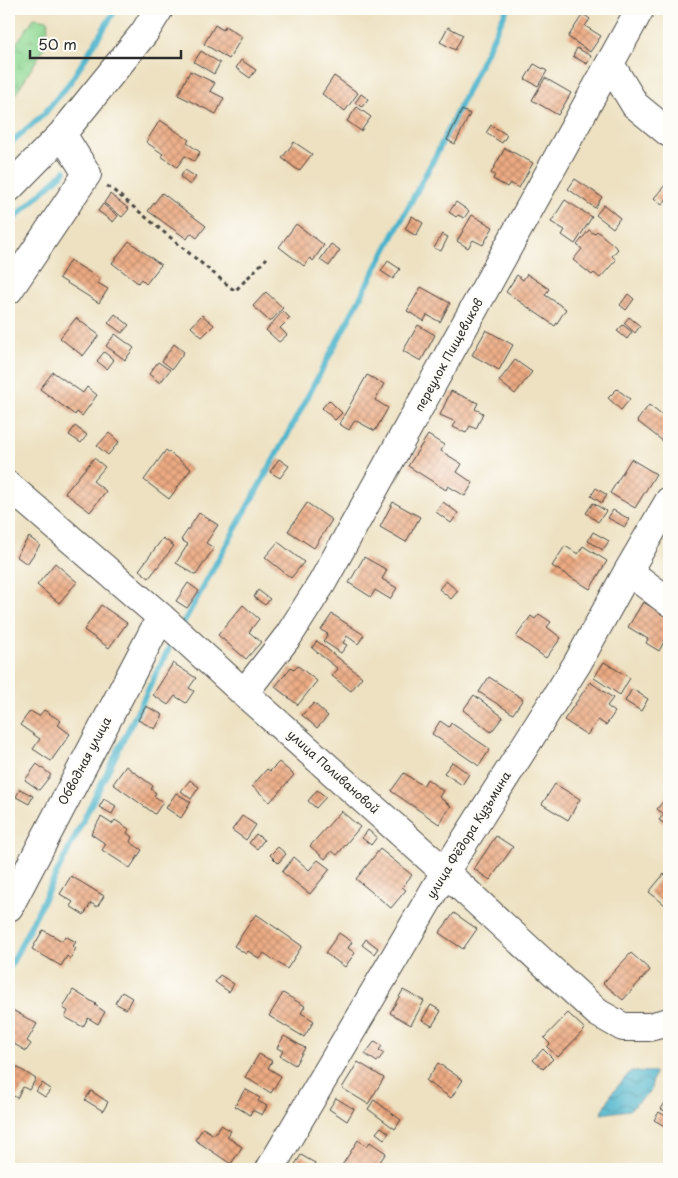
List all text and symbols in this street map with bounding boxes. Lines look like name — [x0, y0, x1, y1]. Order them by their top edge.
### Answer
scale bar — [30, 28, 181, 60]
text: 50 m — [38, 32, 77, 55]
street label: переулок Пищевиков — [409, 295, 487, 414]
street label: Обводная улица — [53, 713, 115, 808]
street label: улица Поливановой — [284, 725, 384, 817]
street label: улица Фёдора Кузьмина — [422, 767, 515, 902]

